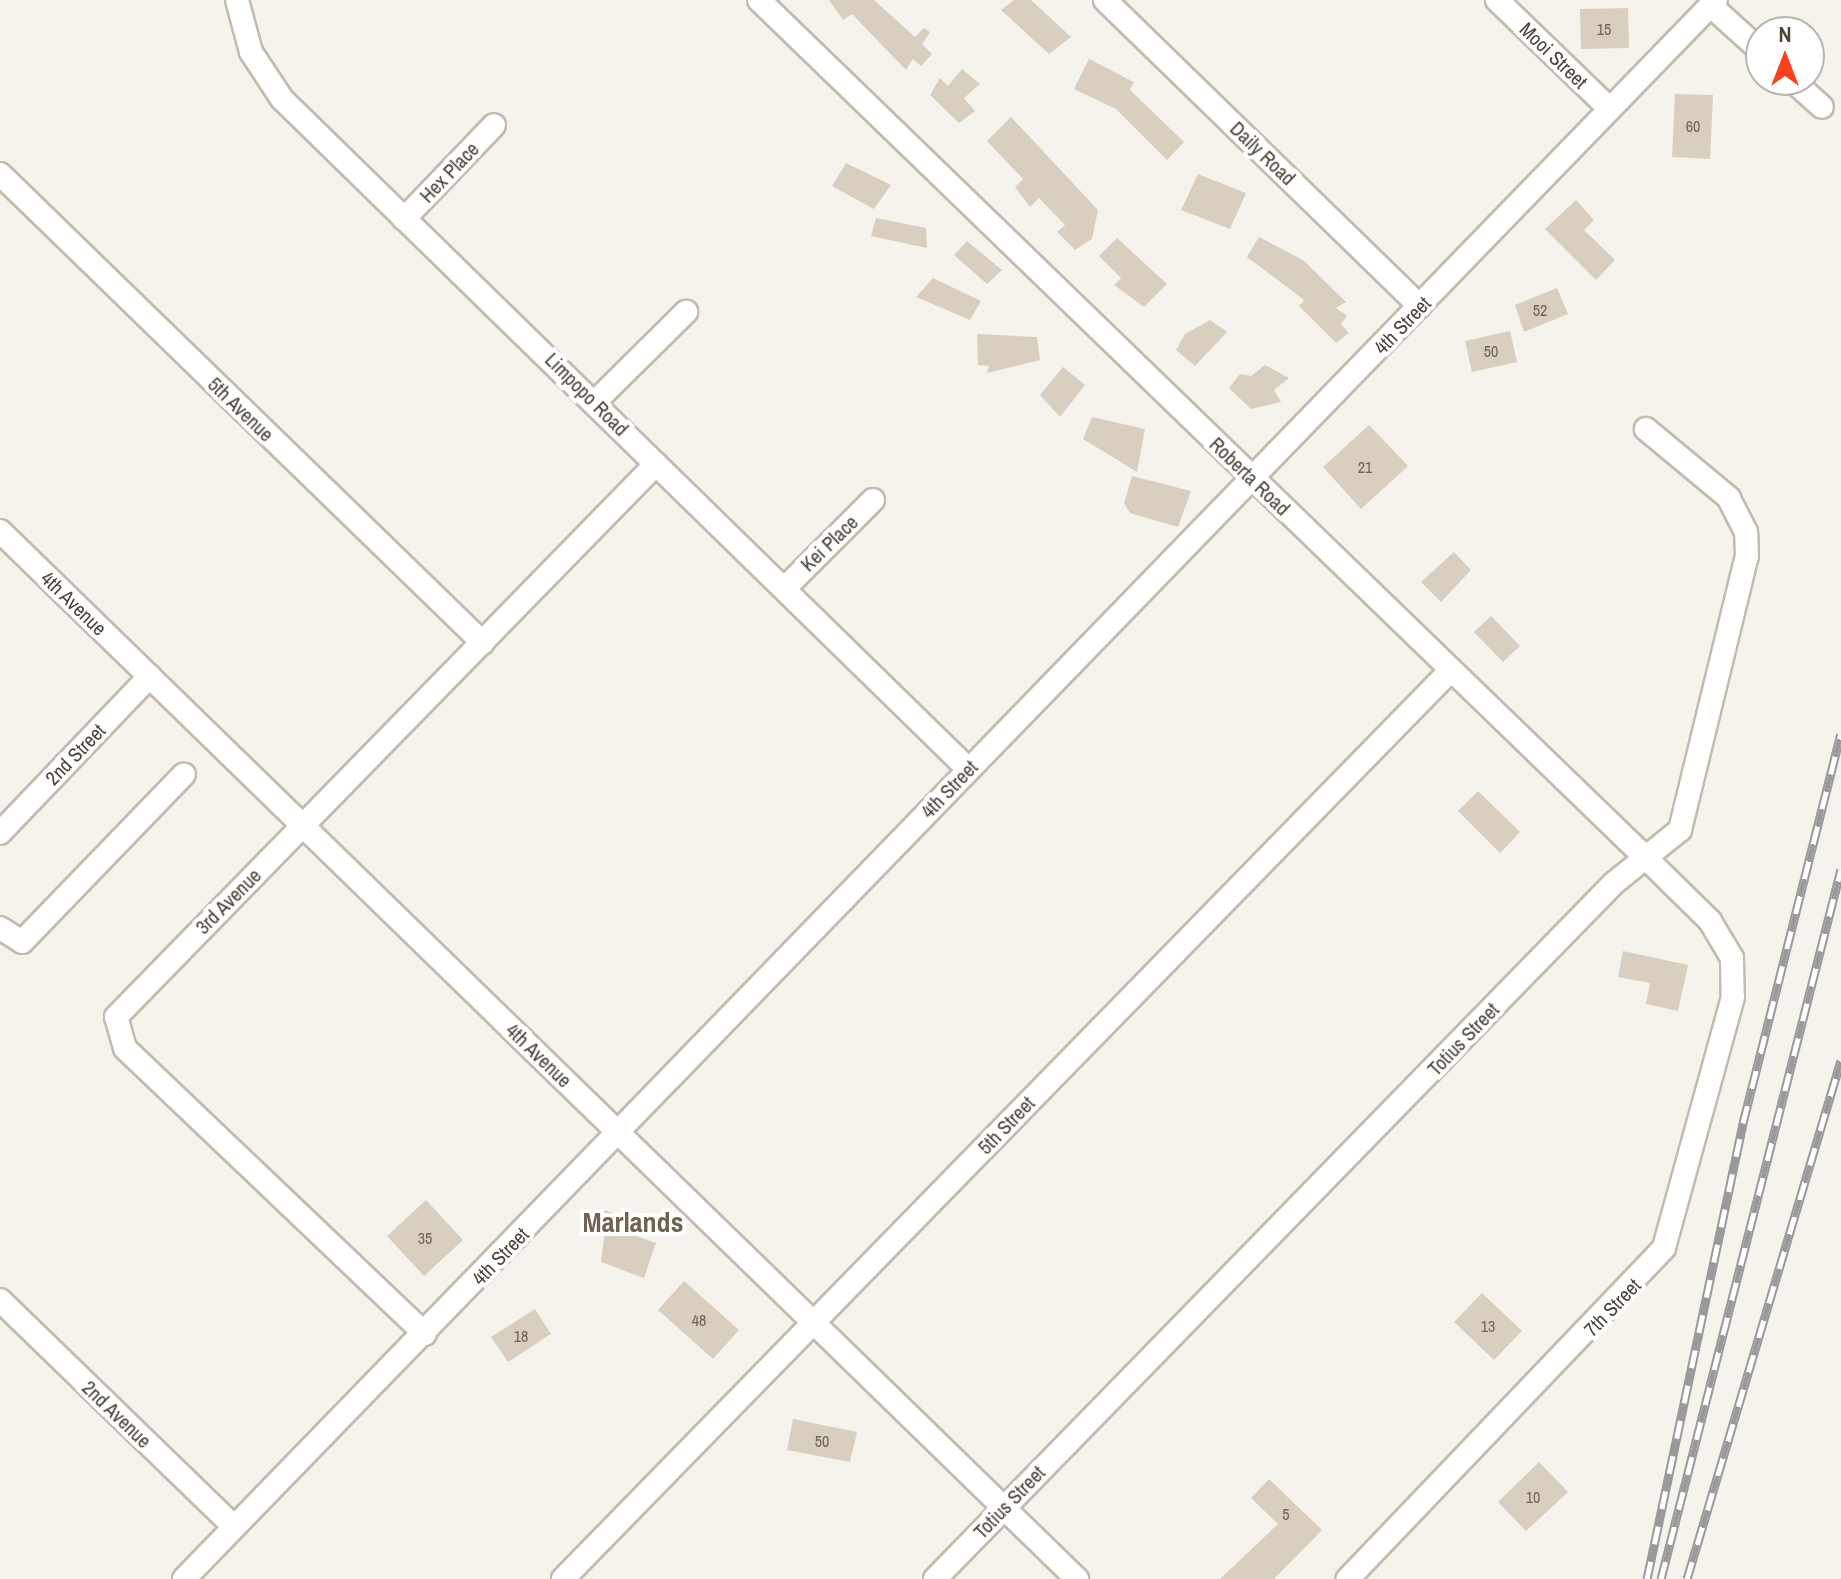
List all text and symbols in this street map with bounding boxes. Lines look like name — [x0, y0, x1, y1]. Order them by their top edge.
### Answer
north arrow — [1745, 16, 1825, 96]
street label: Mooi Street — [1515, 17, 1593, 93]
house number: 15 — [1597, 19, 1611, 39]
text: N — [1778, 19, 1792, 49]
street label: Daily Road — [1225, 116, 1301, 190]
house number: 60 — [1686, 116, 1700, 136]
street label: Hex Place — [414, 137, 484, 207]
street label: 4th Street — [1369, 291, 1435, 359]
house number: 52 — [1533, 300, 1547, 320]
house number: 50 — [1484, 341, 1498, 361]
street label: Limpopo Road — [540, 347, 634, 441]
street label: 5th Avenue — [203, 372, 279, 446]
street label: Roberta Road — [1205, 432, 1295, 520]
house number: 21 — [1358, 457, 1372, 477]
street label: Kei Place — [795, 510, 863, 576]
street label: 4th Avenue — [36, 566, 112, 640]
street label: 2nd Street — [40, 718, 110, 790]
street label: 4th Street — [916, 755, 982, 823]
street label: 3rd Avenue — [190, 863, 266, 939]
street label: Totius Street — [1422, 998, 1504, 1080]
street label: 4th Avenue — [501, 1018, 577, 1092]
street label: 5th Street — [973, 1091, 1039, 1159]
district label: Marlands — [583, 1205, 683, 1239]
street label: 4th Street — [467, 1222, 533, 1290]
house number: 35 — [418, 1228, 432, 1248]
street label: 7th Street — [1579, 1273, 1645, 1341]
house number: 48 — [692, 1310, 706, 1330]
house number: 13 — [1481, 1316, 1495, 1336]
house number: 18 — [514, 1326, 528, 1346]
street label: 2nd Avenue — [77, 1375, 157, 1453]
house number: 50 — [815, 1431, 829, 1451]
street label: Totius Street — [968, 1461, 1050, 1543]
house number: 10 — [1526, 1487, 1540, 1507]
house number: 5 — [1282, 1504, 1290, 1524]

